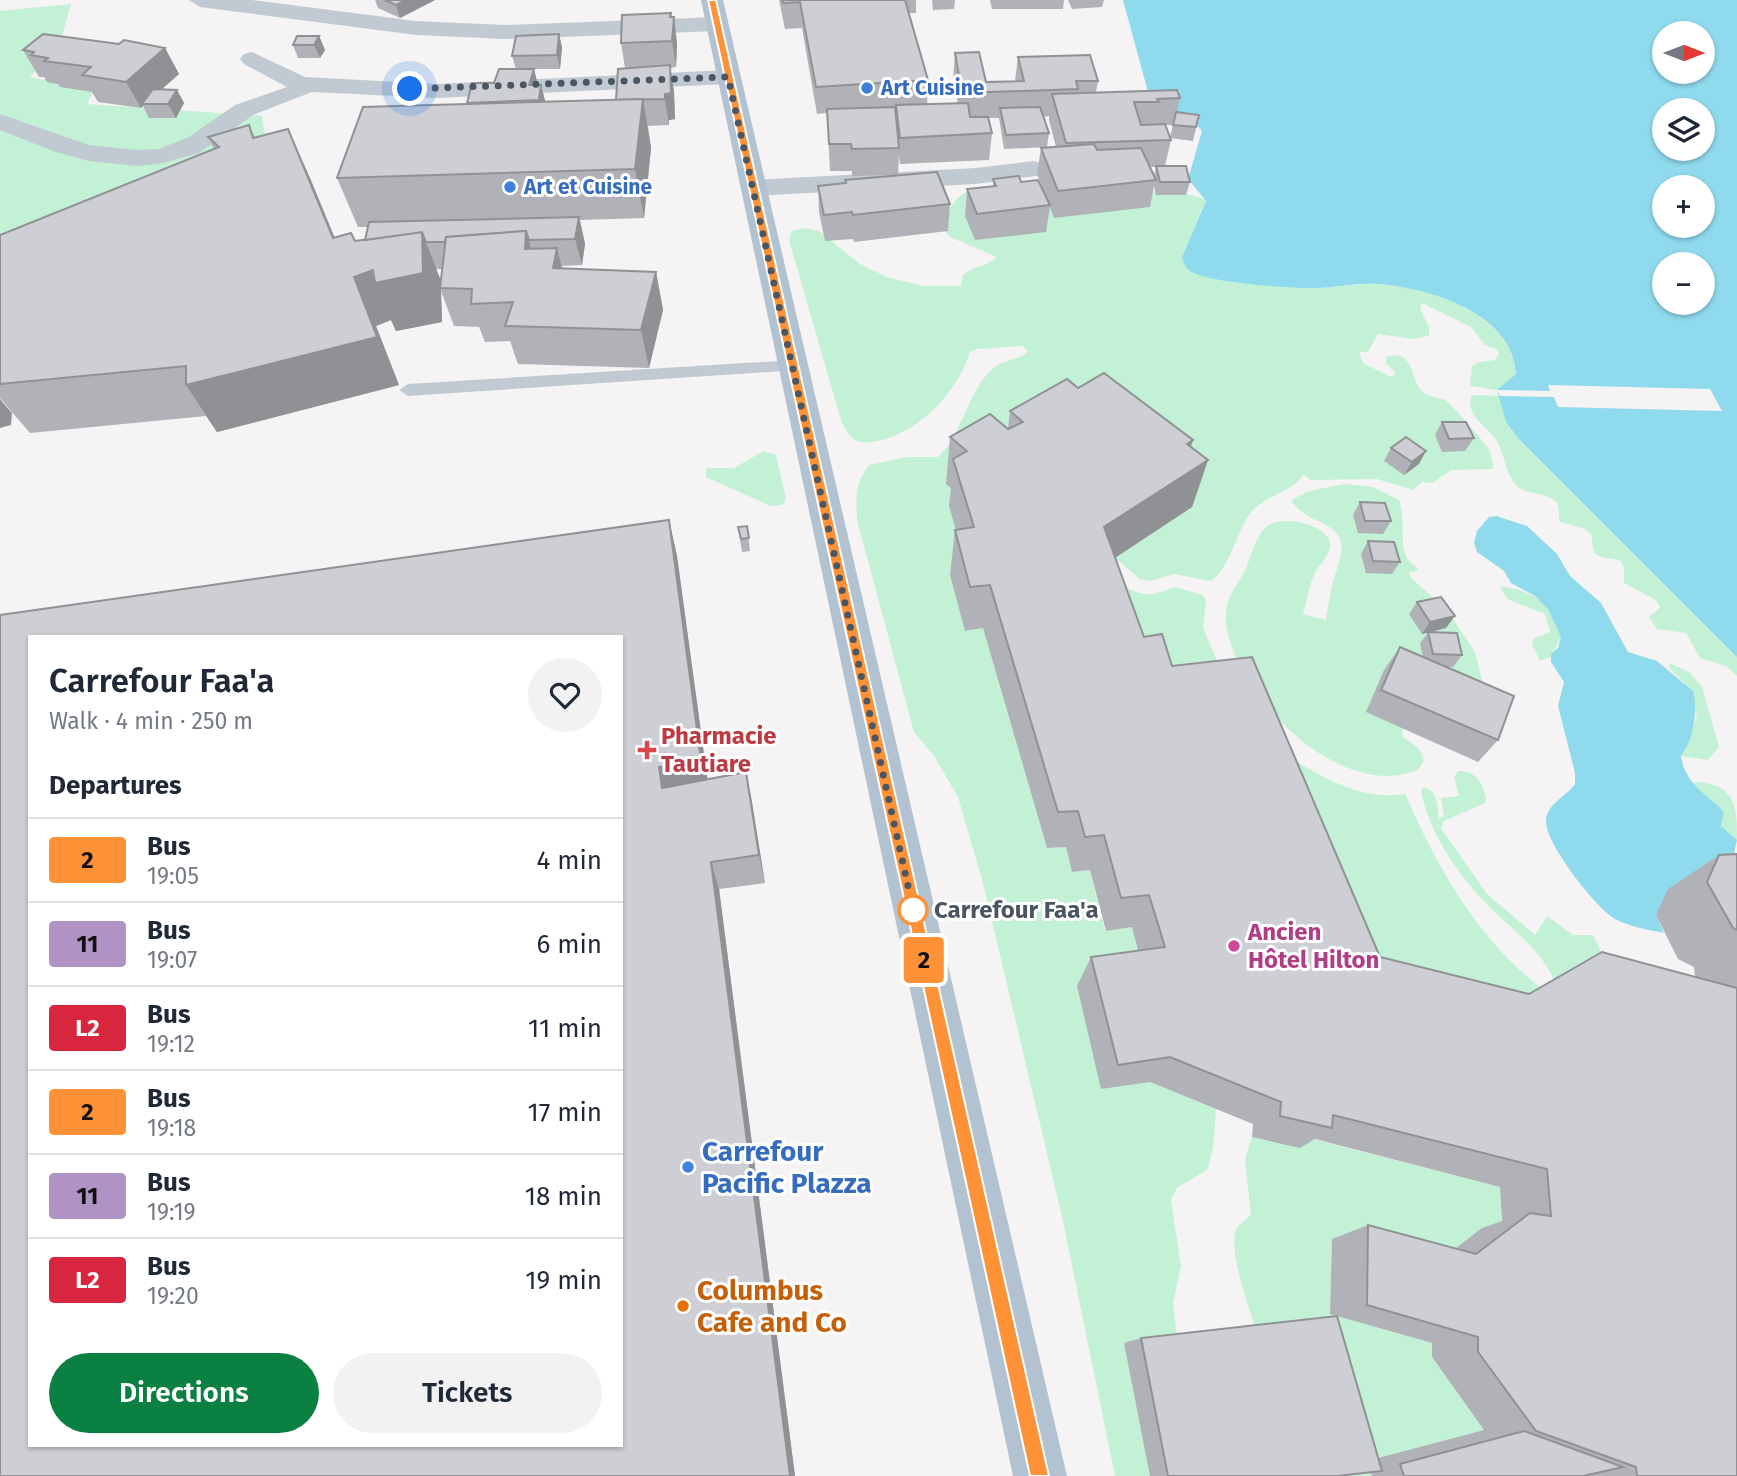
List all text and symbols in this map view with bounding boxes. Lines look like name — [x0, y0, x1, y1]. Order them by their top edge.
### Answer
north arrow — [1652, 21, 1715, 84]
map controls — [1652, 21, 1715, 315]
your location — [392, 71, 427, 106]
place label: Art Cuisine — [880, 75, 985, 101]
marker: Art Cuisine — [859, 80, 875, 96]
button: layers — [1652, 98, 1715, 161]
place label: Art et Cuisine — [523, 174, 652, 200]
button: + — [1652, 175, 1715, 238]
marker: Art et Cuisine — [502, 179, 518, 195]
button: − — [1652, 252, 1715, 315]
button: heart — [528, 658, 602, 732]
text: Carrefour Faa'a — [49, 661, 275, 701]
text: Walk · 4 min · 250 m — [49, 707, 253, 735]
place label: Pharmacie Tautiare — [661, 722, 777, 778]
marker: Pharmacie Tautiare — [639, 742, 655, 758]
text: Departures — [49, 770, 182, 801]
text: Bus — [147, 831, 190, 862]
text: 4 min — [536, 845, 602, 876]
text: 2 — [81, 846, 94, 874]
text: 19:05 — [147, 862, 199, 890]
marker: Carrefour Faa'a — [898, 895, 928, 925]
place label: Carrefour Faa'a — [934, 896, 1099, 924]
text: Bus — [147, 915, 190, 946]
place label: Ancien Hôtel Hilton — [1247, 918, 1379, 974]
text: 6 min — [536, 929, 602, 960]
text: 11 — [77, 930, 98, 958]
line badge: 2 — [901, 937, 947, 983]
marker: Ancien Hôtel Hilton — [1226, 938, 1242, 954]
text: 19:07 — [147, 946, 197, 974]
text: 2 — [918, 946, 930, 974]
text: Bus — [147, 999, 190, 1030]
text: 11 min — [528, 1013, 602, 1044]
text: L2 — [75, 1014, 100, 1042]
text: 19:12 — [147, 1030, 195, 1058]
text: Bus — [147, 1083, 190, 1114]
text: 17 min — [527, 1097, 602, 1128]
text: 2 — [81, 1098, 94, 1126]
text: 19:18 — [147, 1114, 196, 1142]
place label: Carrefour Pacific Plazza — [702, 1135, 872, 1200]
marker: Carrefour Pacific Plazza — [680, 1159, 696, 1175]
text: Bus — [147, 1167, 190, 1198]
text: 18 min — [525, 1181, 602, 1212]
text: 11 — [77, 1182, 98, 1210]
text: 19:19 — [147, 1198, 196, 1226]
text: Bus — [147, 1251, 190, 1282]
text: 19 min — [525, 1265, 602, 1296]
text: L2 — [75, 1266, 100, 1294]
place label: Columbus Cafe and Co — [697, 1274, 847, 1339]
text: 19:20 — [147, 1282, 199, 1310]
marker: Columbus Cafe and Co — [675, 1298, 691, 1314]
button: Directions — [49, 1353, 319, 1433]
button: Tickets — [333, 1353, 602, 1433]

